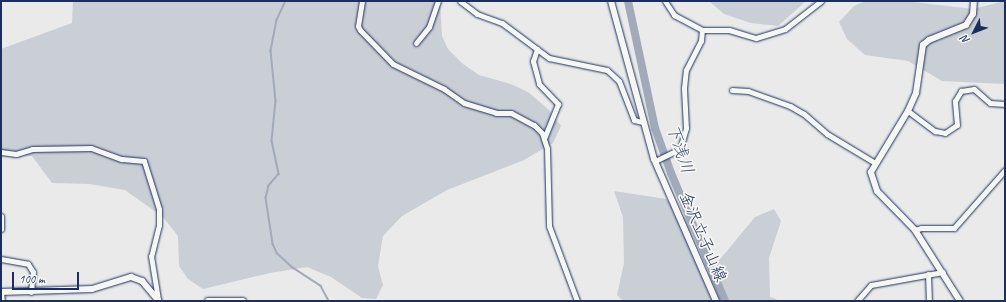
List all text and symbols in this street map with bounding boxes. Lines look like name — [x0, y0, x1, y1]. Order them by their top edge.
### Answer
north arrow — [954, 12, 994, 52]
text: N — [958, 33, 973, 47]
water label: 下浅川 — [662, 122, 698, 176]
street label: 金沢立子山線 — [675, 189, 731, 285]
scale bar — [14, 264, 81, 290]
text: 100 m — [19, 271, 45, 287]

